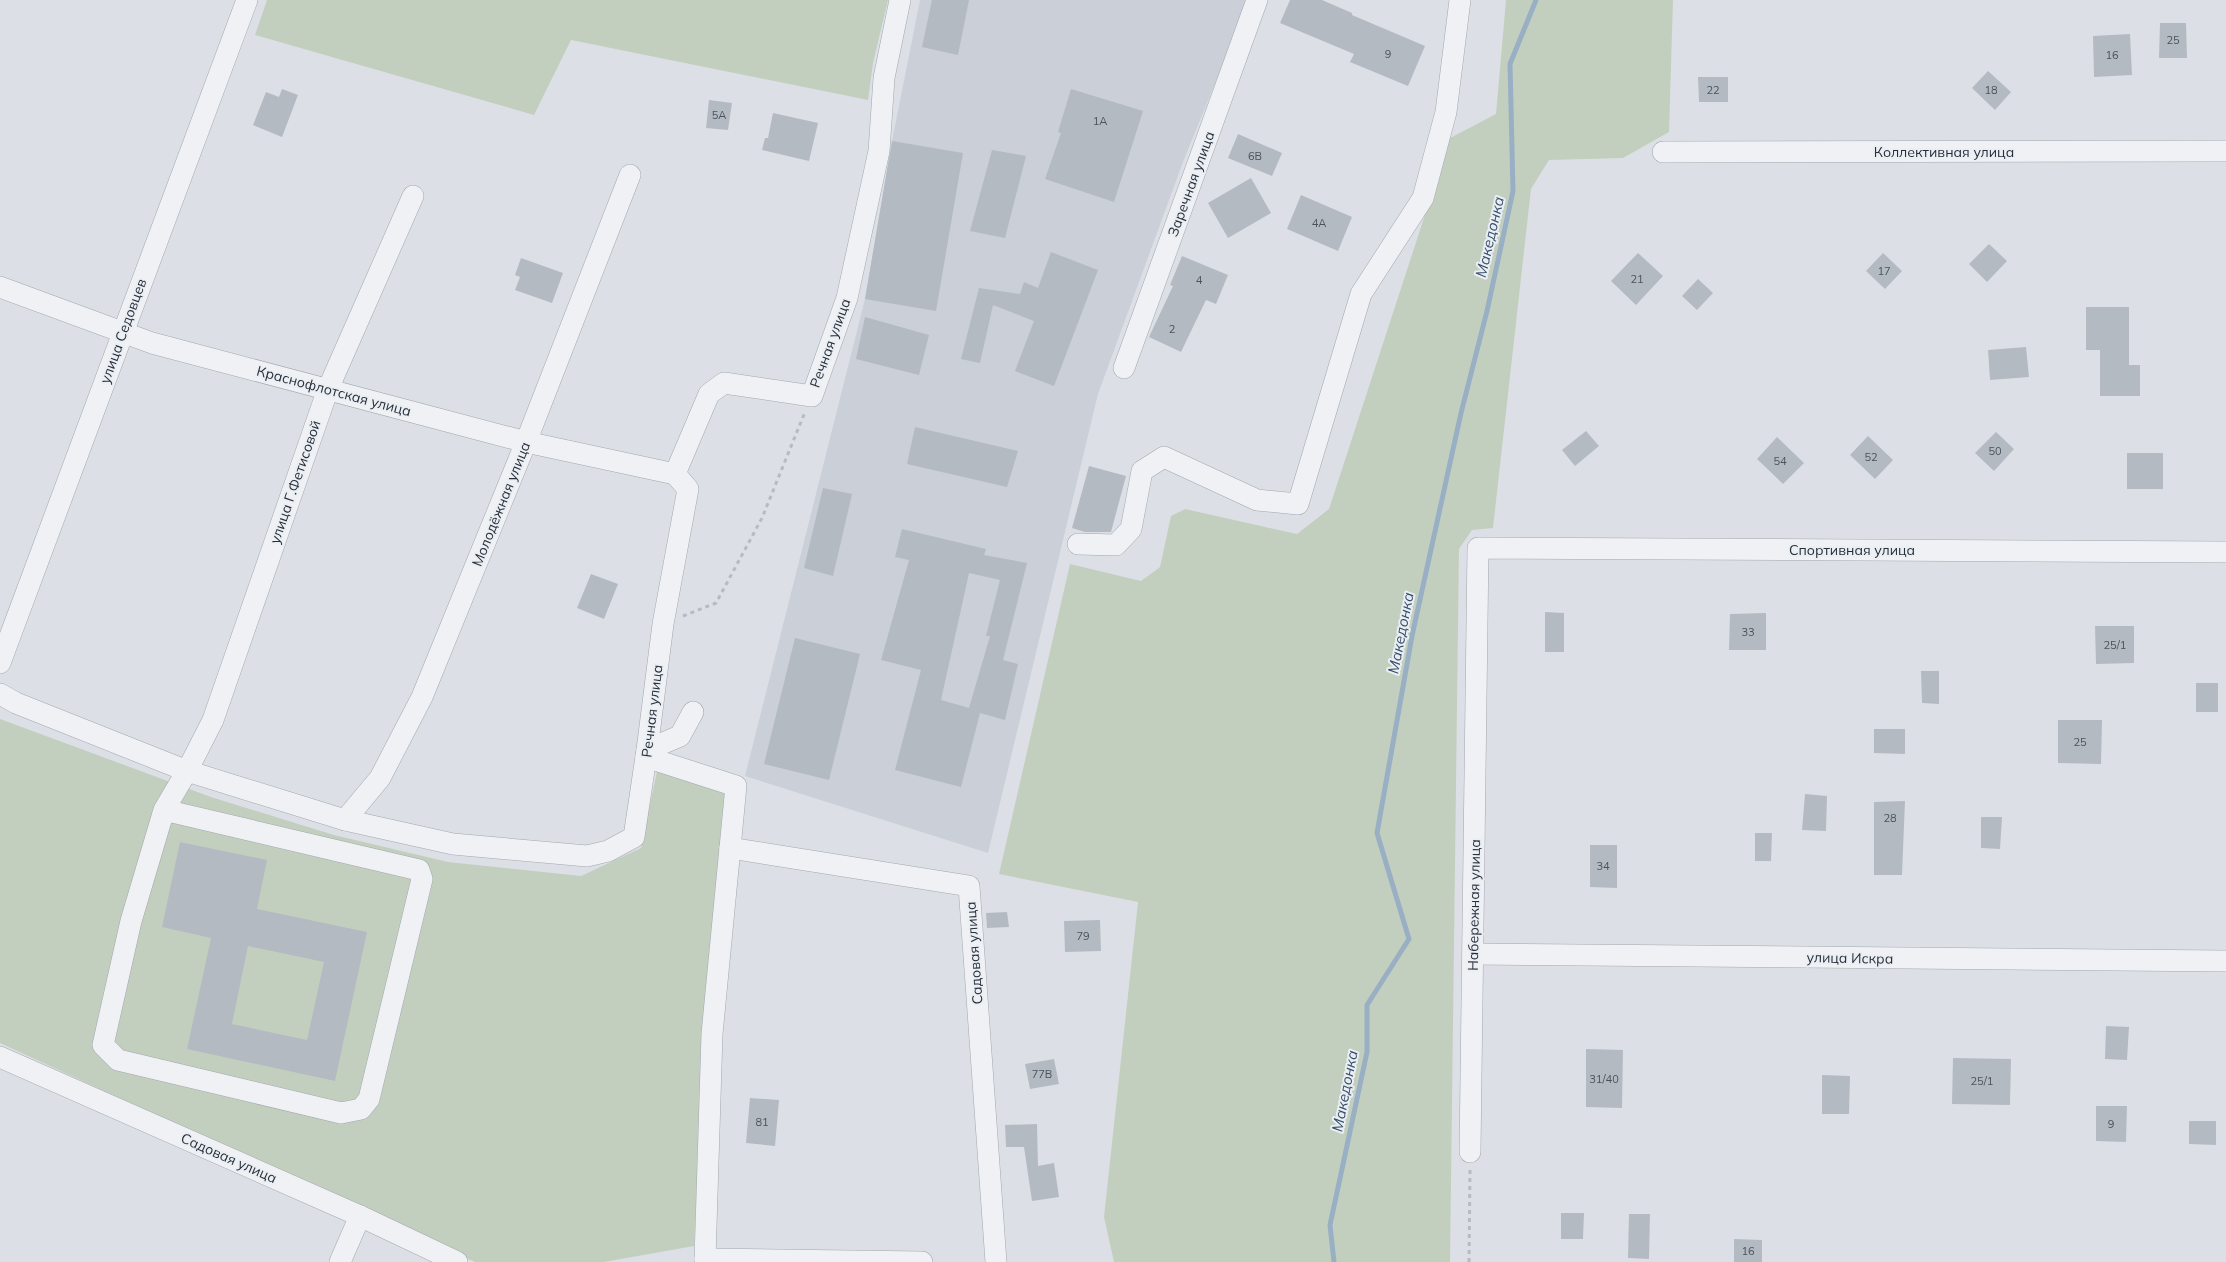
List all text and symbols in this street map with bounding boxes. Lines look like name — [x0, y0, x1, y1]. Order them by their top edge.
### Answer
house number: 25 — [2166, 33, 2180, 47]
house number: 9 — [1385, 47, 1391, 61]
house number: 16 — [2105, 48, 2119, 62]
house number: 22 — [1706, 83, 1720, 97]
house number: 18 — [1984, 83, 1998, 97]
house number: 5А — [712, 108, 726, 122]
house number: 1А — [1093, 114, 1107, 128]
street label: Заречная улица — [1164, 129, 1218, 239]
street label: Коллективная улица — [1874, 143, 2014, 161]
house number: 6В — [1248, 149, 1262, 163]
water label: Македонка — [1471, 195, 1508, 279]
house number: 4А — [1312, 216, 1326, 230]
house number: 17 — [1877, 264, 1891, 278]
house number: 21 — [1630, 272, 1644, 286]
house number: 4 — [1196, 273, 1203, 287]
street label: улица Седовцев — [96, 276, 150, 386]
street label: Речная улица — [806, 296, 854, 390]
house number: 2 — [1169, 322, 1176, 336]
street label: Краснофлотская улица — [255, 362, 413, 420]
street label: улица Г.Фетисовой — [265, 418, 325, 546]
street label: Молодёжная улица — [468, 439, 534, 569]
house number: 50 — [1988, 444, 2002, 458]
house number: 52 — [1864, 450, 1878, 464]
house number: 54 — [1773, 454, 1787, 468]
street label: Спортивная улица — [1789, 541, 1915, 559]
water label: Македонка — [1383, 591, 1418, 675]
house number: 33 — [1741, 625, 1755, 639]
house number: 25/1 — [2104, 638, 2126, 652]
street label: Речная улица — [637, 663, 667, 759]
house number: 25 — [2073, 735, 2087, 749]
house number: 28 — [1883, 811, 1897, 825]
street label: Набережная улица — [1464, 839, 1484, 971]
house number: 34 — [1596, 859, 1610, 873]
street label: Садовая улица — [961, 901, 987, 1005]
house number: 79 — [1076, 929, 1090, 943]
street label: улица Искра — [1807, 948, 1893, 968]
water label: Македонка — [1327, 1049, 1362, 1133]
house number: 77В — [1032, 1067, 1052, 1081]
house number: 31/40 — [1589, 1072, 1619, 1086]
house number: 25/1 — [1971, 1074, 1993, 1088]
house number: 81 — [755, 1115, 769, 1129]
house number: 9 — [2108, 1117, 2114, 1131]
street label: Садовая улица — [178, 1129, 280, 1187]
house number: 16 — [1741, 1244, 1755, 1258]

